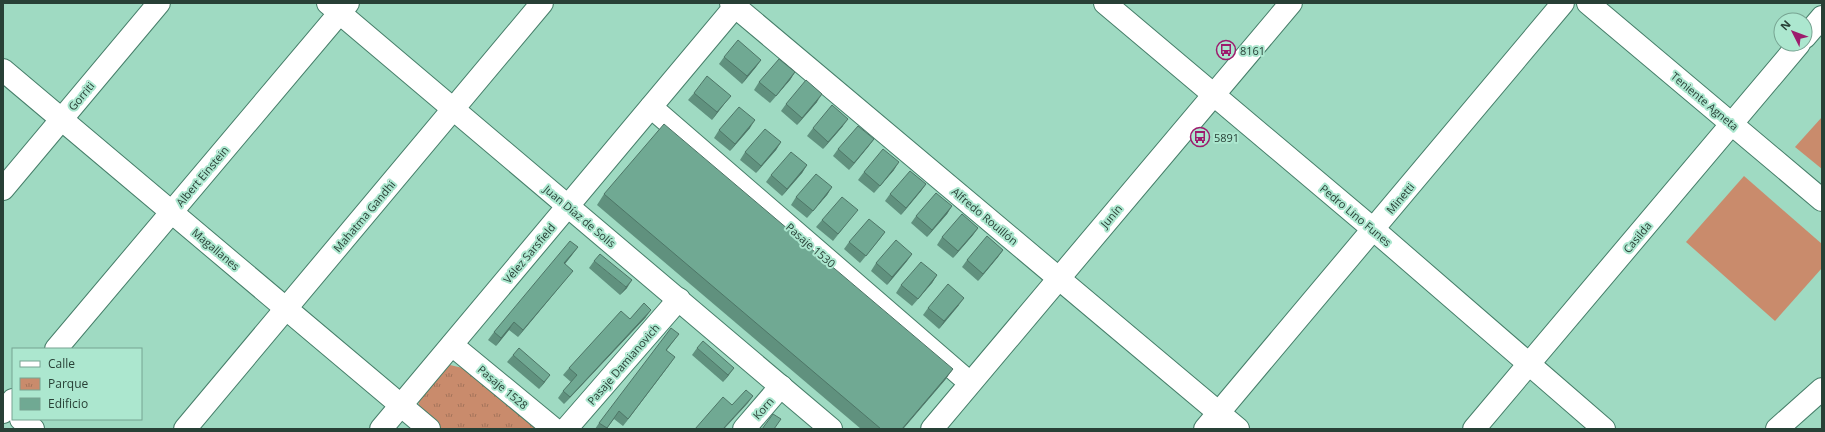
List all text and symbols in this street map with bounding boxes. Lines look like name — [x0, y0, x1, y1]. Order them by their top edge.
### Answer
north arrow — [1773, 12, 1813, 52]
text: N — [1777, 17, 1794, 33]
bus stop icon: 8161 — [1215, 39, 1237, 61]
place label: 8161 — [1240, 43, 1265, 58]
street label: Teniente Agneta — [1668, 68, 1742, 134]
street label: Gorriti — [65, 79, 97, 113]
bus stop icon: 5891 — [1189, 126, 1211, 148]
place label: 5891 — [1214, 130, 1239, 145]
street label: Albert Einstein — [172, 143, 232, 209]
street label: Mahatma Gandhi — [330, 177, 398, 255]
street label: Minetti — [1383, 179, 1417, 217]
street label: Juan Díaz de Solís — [540, 181, 619, 251]
street label: Pedro Lino Funes — [1317, 181, 1395, 249]
street label: Alfredo Rouillón — [949, 184, 1021, 248]
street label: Junín — [1096, 201, 1125, 232]
street label: Casilda — [1619, 218, 1655, 256]
street label: Pasaje 1530 — [783, 219, 839, 271]
street label: Vélez Sarsfield — [500, 220, 558, 286]
street label: Magallanes — [189, 225, 243, 273]
street label: Pasaje Damianovich — [584, 320, 662, 408]
legend — [12, 348, 142, 420]
text: Calle — [48, 355, 75, 372]
street label: Pasaje 1528 — [475, 362, 531, 412]
text: Parque — [48, 375, 88, 392]
street label: Korn — [749, 394, 777, 422]
text: Edificio — [48, 395, 88, 412]

